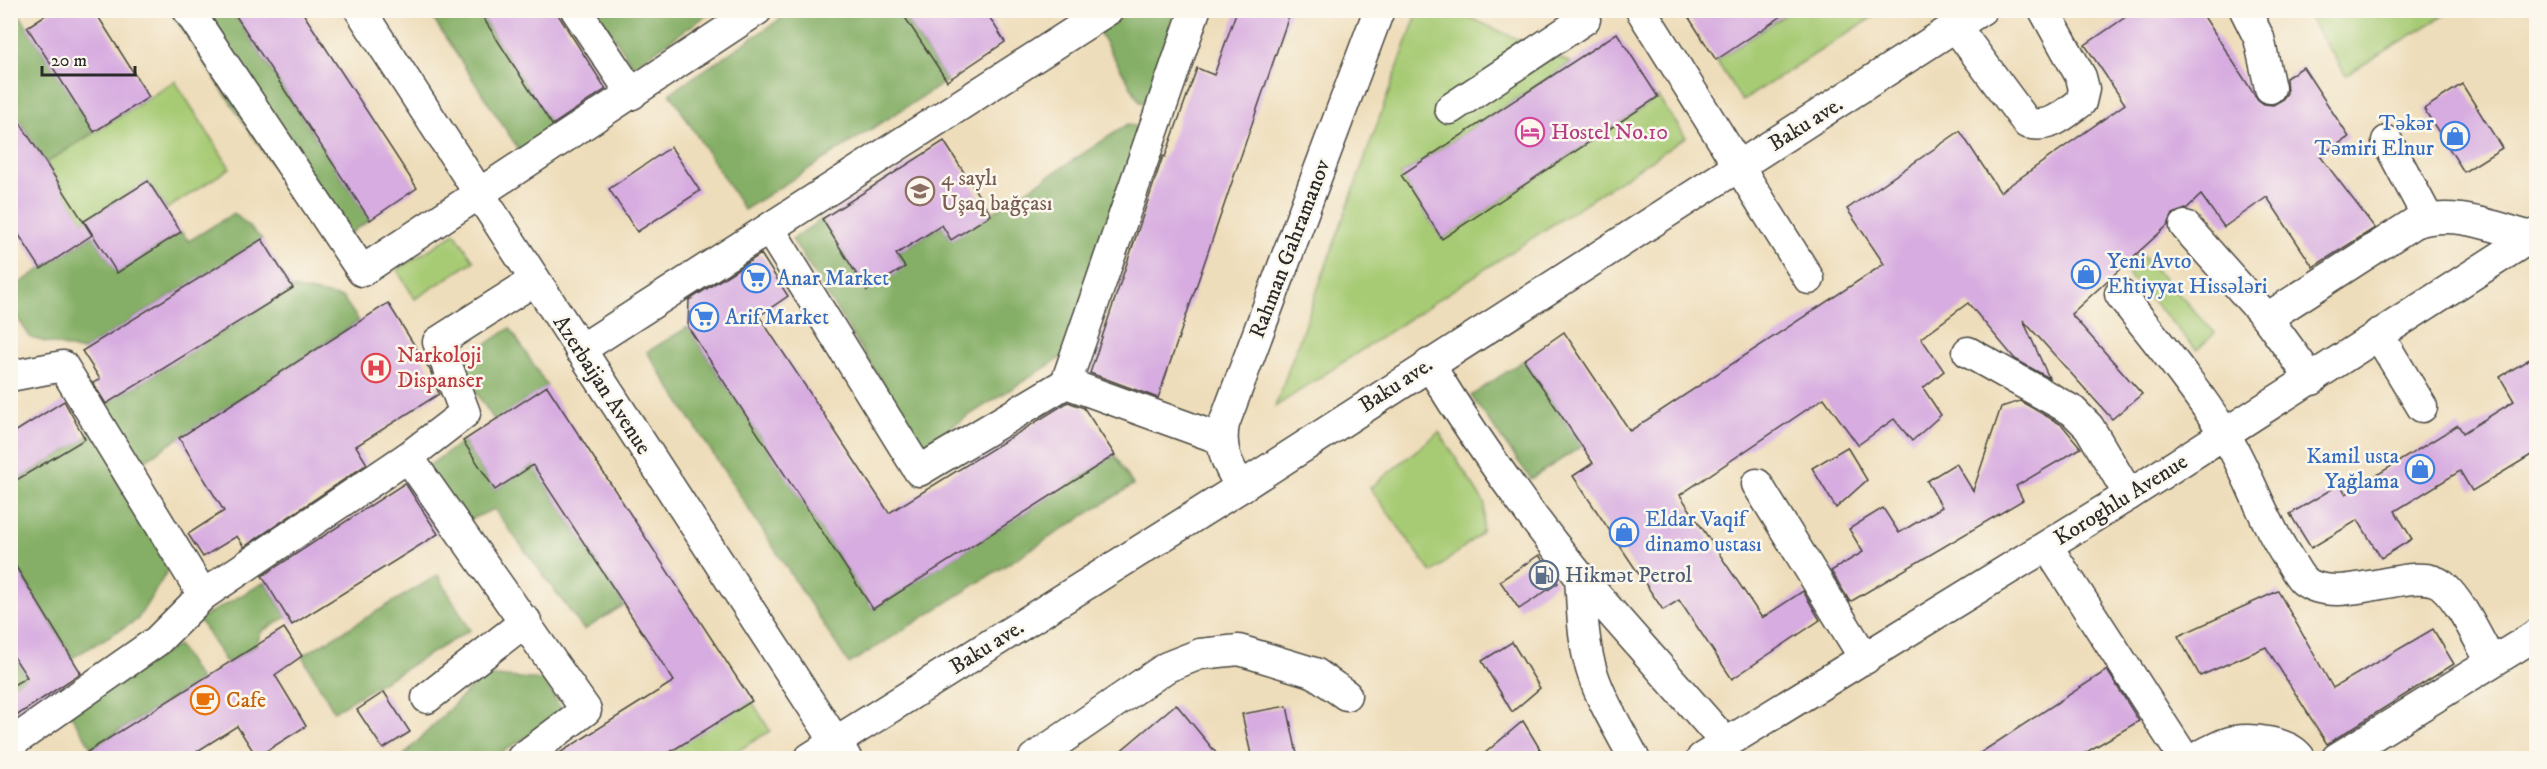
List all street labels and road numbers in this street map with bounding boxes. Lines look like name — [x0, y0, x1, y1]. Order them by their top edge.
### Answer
street label: Baku ave. — [1764, 91, 1848, 157]
street label: Rahman Gahramanov — [1244, 156, 1337, 342]
street label: Azerbaijan Avenue — [547, 310, 657, 460]
street label: Baku ave. — [1354, 351, 1438, 419]
street label: Koroghlu Avenue — [2049, 448, 2193, 552]
street label: Baku ave. — [945, 614, 1029, 680]

